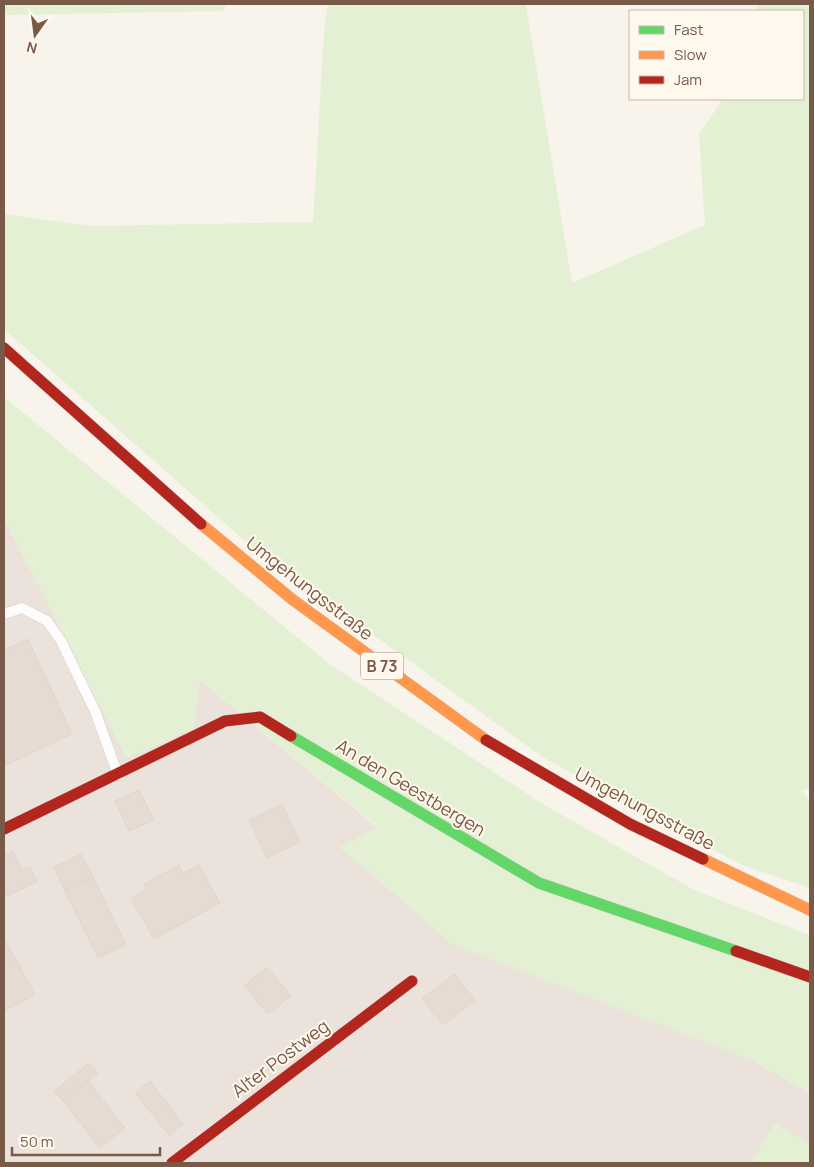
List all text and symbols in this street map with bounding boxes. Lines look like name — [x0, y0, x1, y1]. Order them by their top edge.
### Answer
north arrow — [10, 10, 60, 60]
legend — [629, 10, 804, 100]
text: Fast — [674, 19, 703, 40]
text: N — [25, 38, 39, 59]
text: Slow — [674, 44, 707, 65]
text: Jam — [674, 69, 702, 90]
street label: Umgehungsstraße — [241, 531, 379, 645]
road number: B 73 — [361, 652, 403, 679]
street label: An den Geestbergen — [332, 733, 490, 841]
street label: Umgehungsstraße — [571, 761, 719, 855]
street label: Alter Postweg — [227, 1014, 333, 1102]
scale bar — [12, 1124, 160, 1156]
text: 50 m — [20, 1131, 54, 1152]

